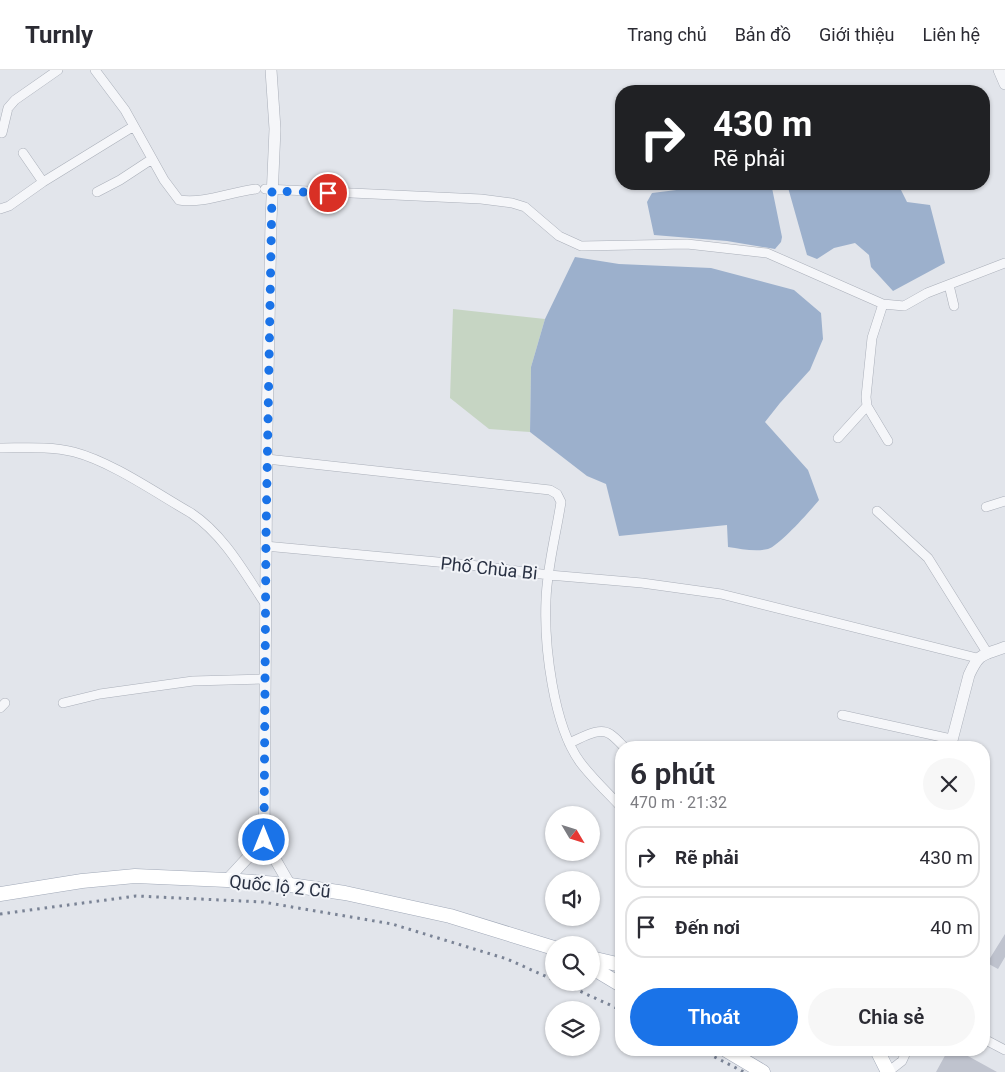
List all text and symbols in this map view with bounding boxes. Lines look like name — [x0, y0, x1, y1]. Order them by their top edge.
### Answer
text: Turnly — [25, 21, 93, 49]
text: Trang chủ — [627, 24, 707, 45]
text: Bản đồ — [735, 24, 791, 45]
text: Giới thiệu — [819, 24, 895, 45]
text: Liên hệ — [923, 24, 980, 45]
text: 430 m — [713, 104, 812, 145]
icon: right — [630, 105, 695, 170]
text: Rẽ phải — [713, 146, 785, 171]
pin — [307, 172, 349, 214]
icon: arrive — [314, 179, 342, 207]
street label: Phố Chùa Bi — [439, 552, 539, 584]
text: 6 phút — [630, 756, 715, 791]
button: close — [923, 758, 975, 810]
text: 470 m · 21:32 — [630, 793, 727, 812]
north arrow — [545, 806, 600, 861]
map controls — [545, 806, 600, 1056]
position arrow — [237, 813, 289, 865]
icon: right — [632, 843, 660, 871]
text: Rẽ phải — [675, 846, 739, 869]
text: 430 m — [920, 846, 973, 869]
street label: Quốc lộ 2 Cũ — [228, 870, 332, 902]
button: sound — [545, 871, 600, 926]
icon: arrive — [632, 913, 660, 941]
text: Đến nơi — [675, 916, 740, 939]
text: 40 m — [930, 916, 973, 939]
button: search — [545, 936, 600, 991]
button: Thoát — [630, 988, 798, 1046]
button: Chia sẻ — [808, 988, 975, 1046]
button: layers — [545, 1001, 600, 1056]

